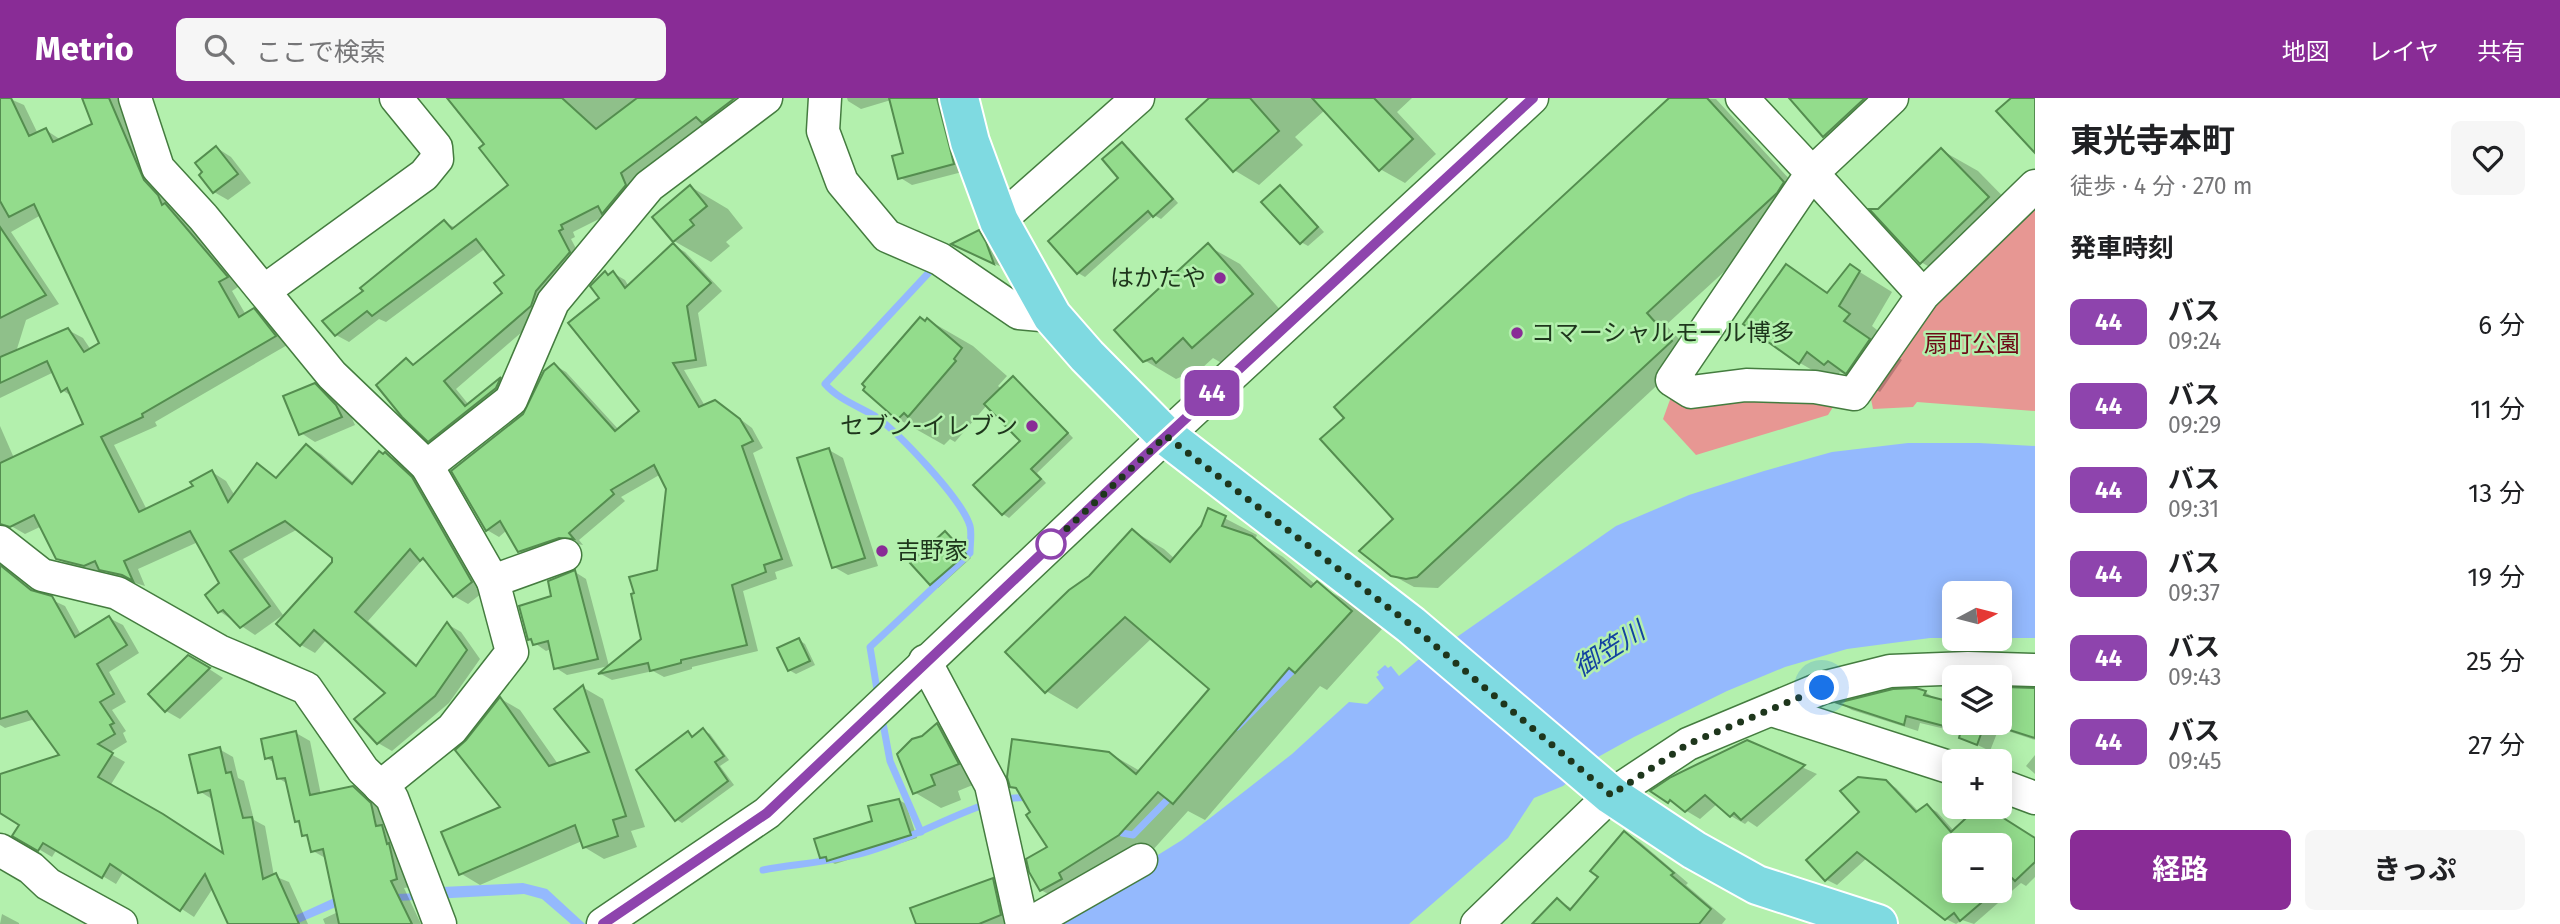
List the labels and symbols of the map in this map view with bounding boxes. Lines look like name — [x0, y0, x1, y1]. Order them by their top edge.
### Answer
place label: はかたや — [1110, 264, 1206, 292]
marker: はかたや — [1212, 270, 1228, 286]
place label: コマーシャルモール博多 — [1531, 319, 1795, 347]
marker: コマーシャルモール博多 — [1509, 325, 1525, 341]
park label: 扇町公園 — [1924, 330, 2020, 358]
line badge: 44 — [1180, 370, 1244, 416]
place label: セブン-イレブン — [840, 412, 1018, 440]
marker: セブン-イレブン — [1024, 418, 1040, 434]
unlabelled marker — [1036, 529, 1066, 559]
place label: 吉野家 — [896, 537, 968, 565]
marker: 吉野家 — [874, 543, 890, 559]
north arrow — [1942, 581, 2012, 651]
water label: 御笠川 — [1568, 614, 1653, 683]
your location — [1804, 670, 1839, 705]

